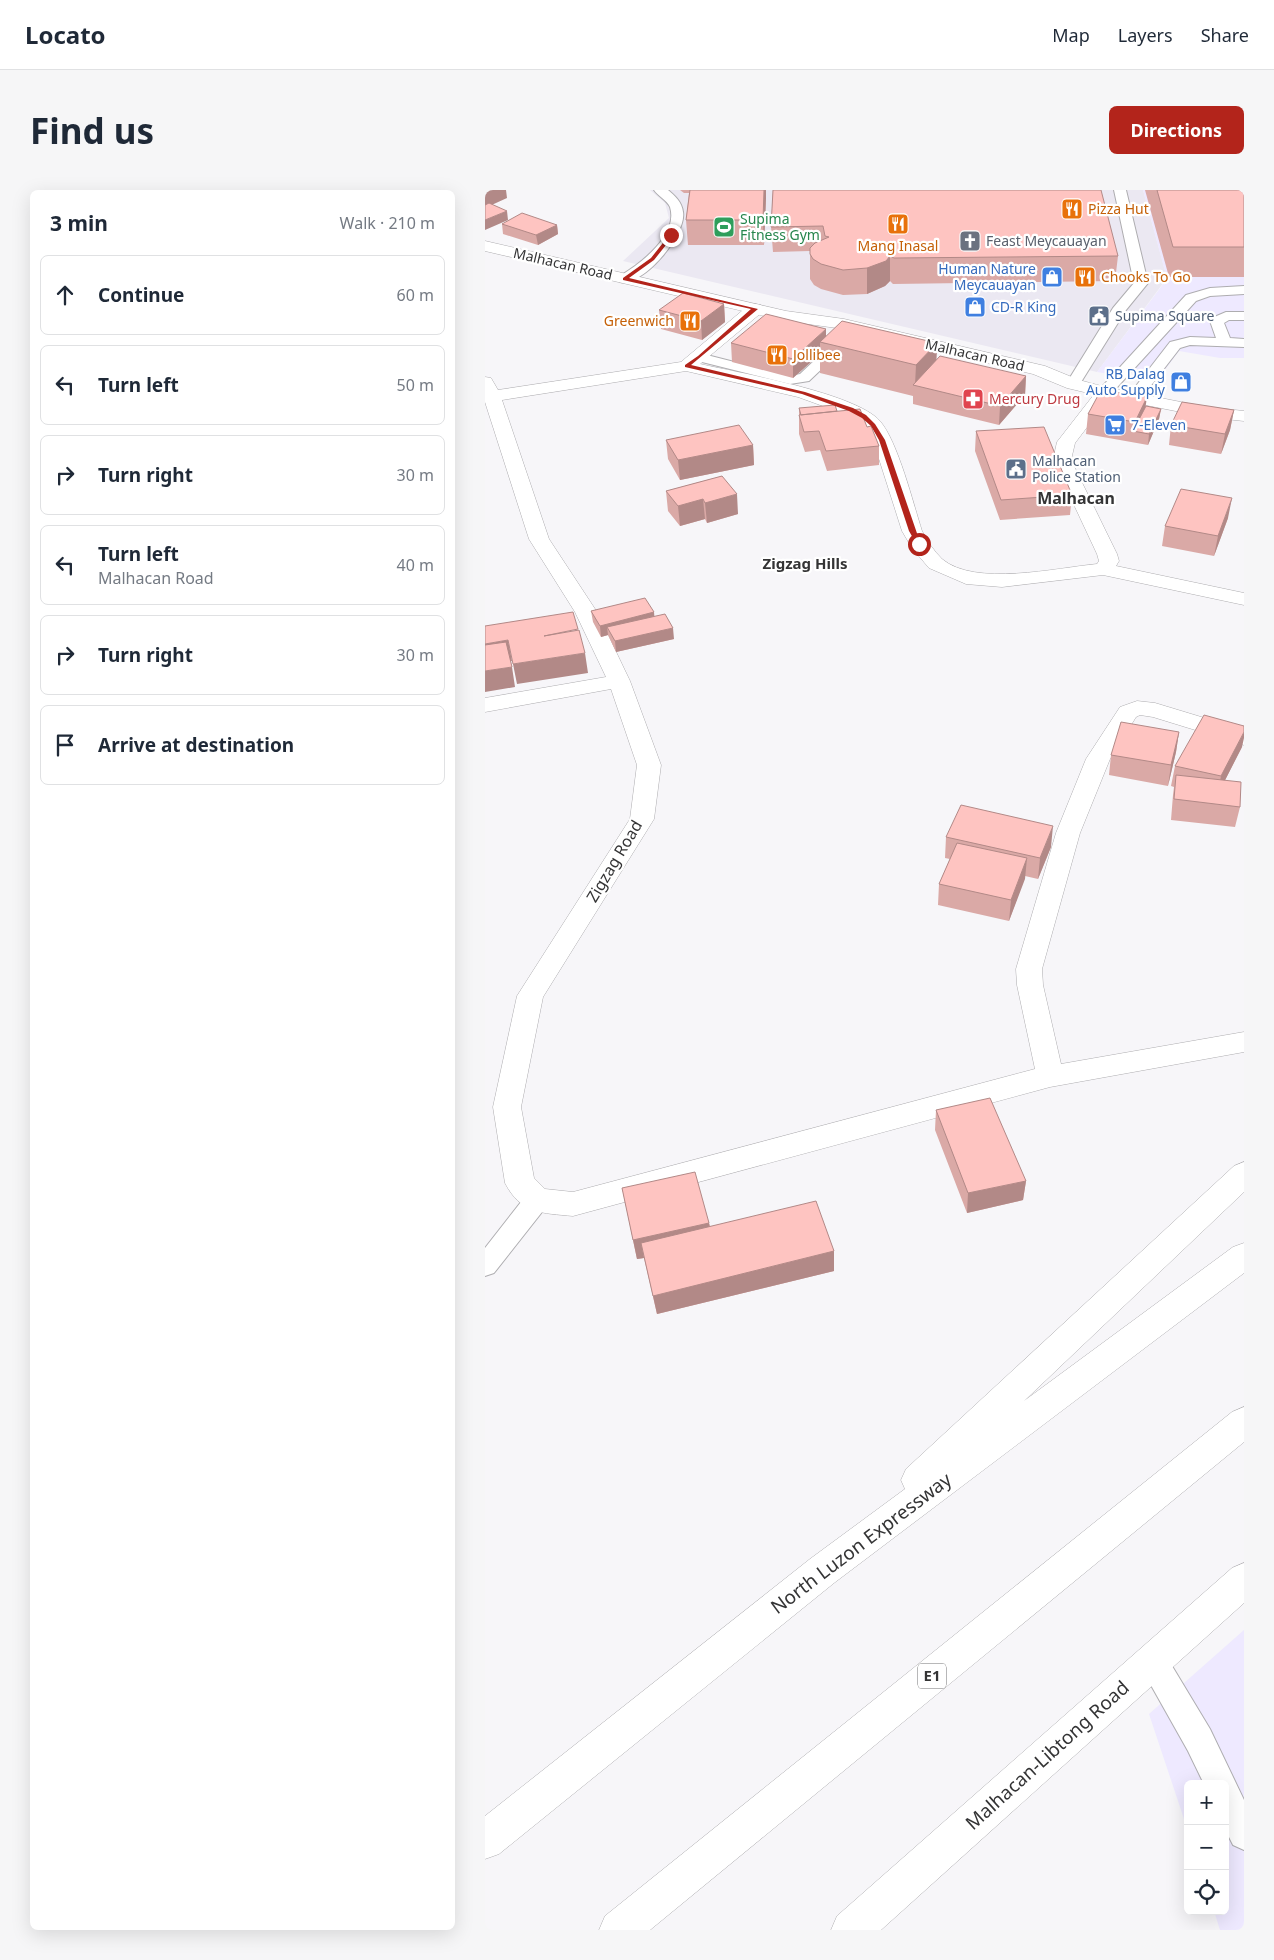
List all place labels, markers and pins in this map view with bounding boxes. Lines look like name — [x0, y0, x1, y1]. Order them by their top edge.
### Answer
restaurant icon: Pizza Hut — [1060, 197, 1084, 221]
place label: Pizza Hut — [1088, 199, 1149, 218]
place label: Supima Fitness Gym — [740, 209, 820, 244]
restaurant icon: Mang Inasal — [886, 212, 910, 236]
sports icon: Supima Fitness Gym — [712, 215, 736, 239]
church icon: Feast Meycauayan — [958, 229, 982, 253]
place label: Feast Meycauayan — [986, 231, 1107, 250]
place label: Mang Inasal — [858, 236, 938, 255]
place label: Human Nature Meycauayan — [938, 259, 1036, 294]
shop icon: Human Nature Meycauayan — [1040, 265, 1064, 289]
restaurant icon: Chooks To Go — [1073, 265, 1097, 289]
place label: Chooks To Go — [1101, 267, 1191, 286]
shop icon: CD-R King — [963, 295, 987, 319]
place label: CD-R King — [991, 297, 1056, 316]
public building icon: Supima Square — [1087, 304, 1111, 328]
place label: Supima Square — [1115, 306, 1214, 325]
restaurant icon: Greenwich — [678, 309, 702, 333]
place label: Greenwich — [604, 311, 674, 330]
restaurant icon: Jollibee — [765, 343, 789, 367]
place label: Jollibee — [791, 345, 841, 364]
place label: RB Dalag Auto Supply — [1086, 364, 1166, 399]
shop icon: RB Dalag Auto Supply — [1169, 370, 1193, 394]
pharmacy icon: Mercury Drug — [961, 387, 985, 411]
place label: Mercury Drug — [989, 389, 1080, 408]
supermarket icon: 7-Eleven — [1103, 413, 1127, 437]
place label: 7-Eleven — [1131, 415, 1186, 434]
place label: Malhacan Police Station — [1032, 451, 1121, 486]
public building icon: Malhacan Police Station — [1004, 457, 1028, 481]

